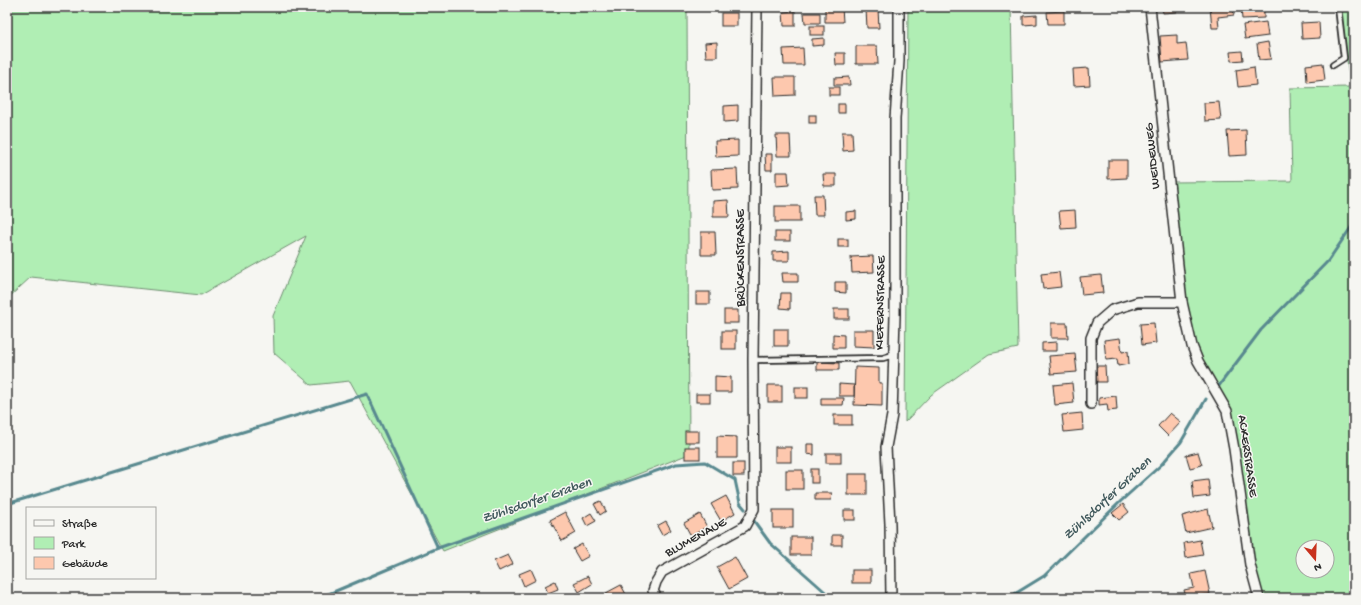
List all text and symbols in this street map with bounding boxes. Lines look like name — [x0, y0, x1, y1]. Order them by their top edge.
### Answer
street label: WEIDEWEG — [1142, 122, 1164, 190]
street label: BRÜCKENSTRASSE — [734, 208, 749, 308]
street label: KIEFERNSTRASSE — [873, 255, 889, 350]
street label: ACKERSTRASSE — [1234, 414, 1260, 499]
water label: Zühlsdorfer Graben — [1060, 454, 1156, 544]
water label: Zühlsdorfer Graben — [480, 474, 594, 528]
legend — [26, 507, 156, 579]
street label: BLUMENAUE — [662, 515, 730, 561]
text: Straße — [62, 518, 98, 532]
text: Park — [61, 538, 87, 552]
north arrow — [1295, 539, 1335, 579]
text: Gebäude — [62, 558, 108, 572]
text: N — [1312, 560, 1323, 573]

